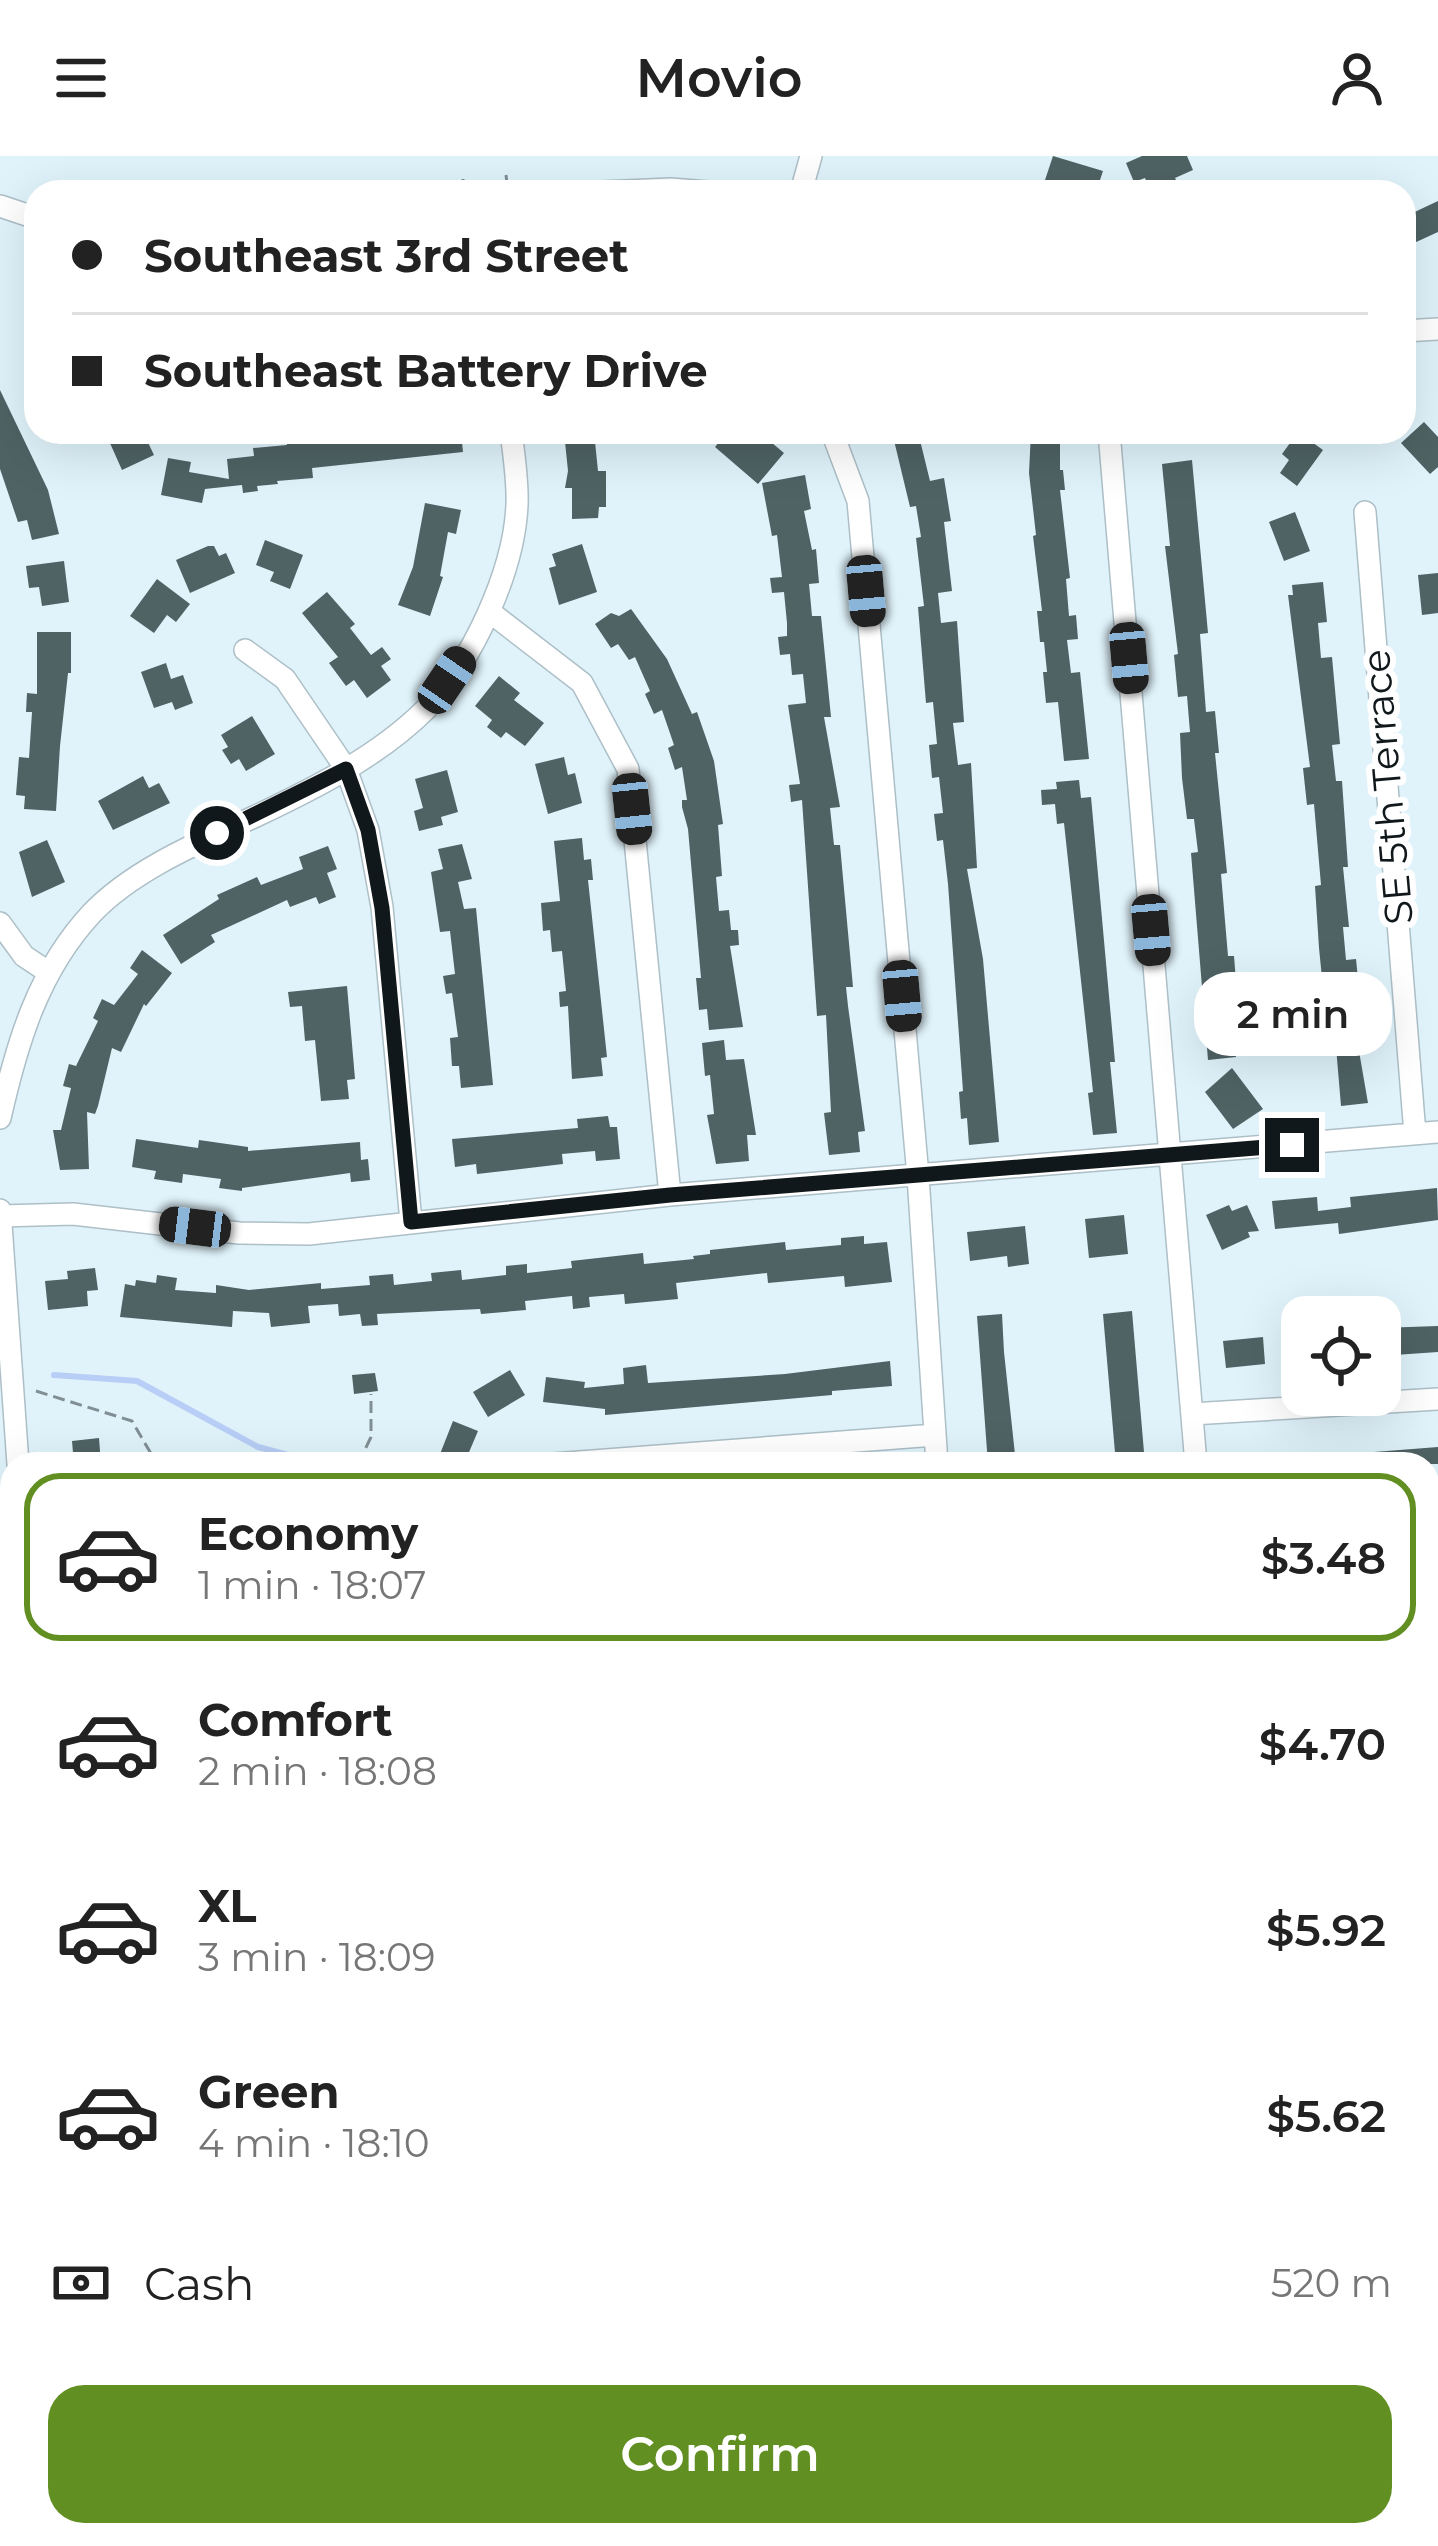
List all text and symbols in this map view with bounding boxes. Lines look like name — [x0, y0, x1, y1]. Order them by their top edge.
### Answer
icon: menu — [48, 45, 114, 111]
text: Movio — [635, 45, 803, 111]
icon: person — [1324, 45, 1390, 111]
text: Southeast 3rd Street — [144, 228, 629, 283]
text: Southeast Battery Drive — [144, 343, 708, 398]
car — [845, 554, 887, 628]
car — [1108, 621, 1150, 695]
car — [412, 640, 482, 720]
street label: SE 5th Terrace — [1351, 647, 1423, 927]
car — [610, 771, 654, 847]
route start — [190, 806, 244, 860]
car — [1130, 893, 1172, 967]
car — [881, 959, 923, 1033]
callout: 2 min — [1193, 971, 1391, 1055]
text: 2 min — [1237, 990, 1349, 1038]
route end — [1265, 1118, 1319, 1172]
car — [157, 1205, 233, 1249]
map controls — [1281, 1296, 1401, 1416]
button: locate — [1281, 1296, 1401, 1416]
icon: car — [54, 1503, 162, 1611]
text: Economy — [198, 1506, 418, 1561]
text: $3.48 — [1261, 1530, 1386, 1585]
text: 1 min · 18:07 — [198, 1561, 427, 1609]
icon: car — [54, 1689, 162, 1797]
text: Comfort — [198, 1692, 393, 1747]
text: $4.70 — [1259, 1716, 1386, 1771]
text: 2 min · 18:08 — [198, 1747, 437, 1795]
icon: car — [54, 1875, 162, 1983]
text: XL — [198, 1878, 256, 1933]
text: $5.92 — [1266, 1902, 1386, 1957]
text: 3 min · 18:09 — [198, 1933, 436, 1981]
icon: car — [54, 2061, 162, 2169]
text: Green — [198, 2064, 340, 2119]
text: $5.62 — [1267, 2088, 1386, 2143]
text: 4 min · 18:10 — [198, 2119, 430, 2167]
icon: cash — [48, 2250, 114, 2316]
text: Cash — [144, 2256, 255, 2311]
text: 520 m — [1271, 2259, 1392, 2307]
button: Confirm — [48, 2385, 1392, 2523]

